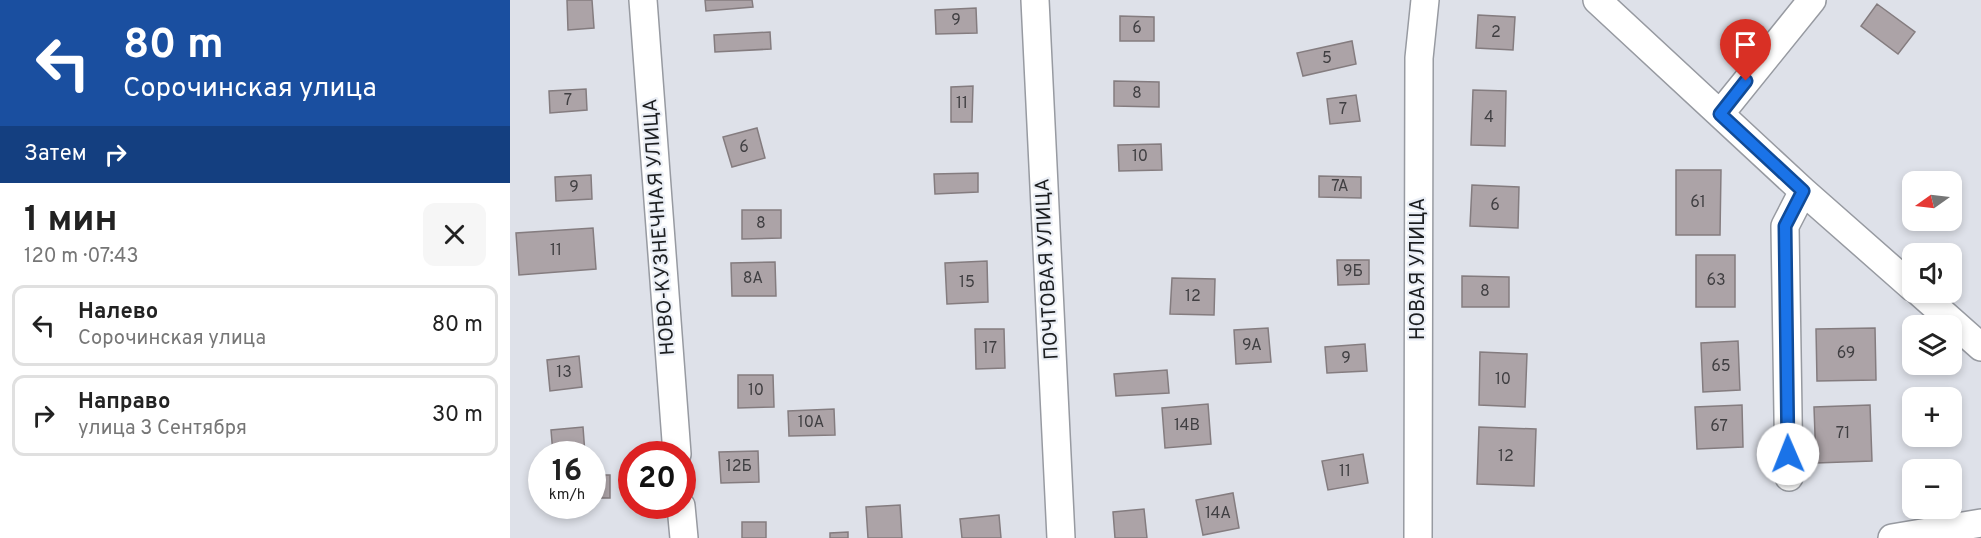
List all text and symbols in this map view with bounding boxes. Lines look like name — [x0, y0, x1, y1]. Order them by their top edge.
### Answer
house number: 9 — [951, 11, 961, 31]
house number: 6 — [1132, 19, 1142, 39]
pin — [1720, 19, 1771, 81]
text: 80 m — [123, 20, 224, 73]
house number: 2 — [1491, 23, 1501, 43]
icon: left — [24, 24, 102, 102]
icon: arrive — [1729, 28, 1762, 61]
house number: 5 — [1322, 49, 1332, 69]
text: Сорочинская улица — [123, 72, 377, 106]
house number: 8 — [1132, 84, 1142, 104]
house number: 7 — [564, 91, 572, 111]
house number: 11 — [956, 94, 968, 114]
street label: НОВО-КУЗНЕЧНАЯ УЛИЦА — [638, 98, 682, 356]
house number: 7 — [1339, 100, 1347, 120]
house number: 4 — [1484, 108, 1494, 128]
icon: right — [99, 138, 132, 171]
house number: 6 — [739, 138, 749, 158]
text: Затем — [24, 141, 87, 168]
house number: 10 — [1132, 147, 1148, 167]
north arrow — [1902, 171, 1962, 231]
map controls — [1902, 171, 1962, 519]
street label: ПОЧТОВАЯ УЛИЦА — [1030, 177, 1066, 361]
house number: 7А — [1331, 177, 1349, 197]
house number: 9 — [569, 178, 579, 198]
house number: 61 — [1690, 193, 1706, 213]
house number: 6 — [1490, 196, 1500, 216]
text: 1 мин — [24, 198, 118, 244]
street label: НОВАЯ УЛИЦА — [1406, 198, 1432, 340]
button: close — [423, 203, 486, 266]
house number: 8 — [756, 214, 766, 234]
house number: 11 — [550, 241, 562, 261]
button: sound — [1902, 243, 1962, 303]
text: 120 m · 07:43 — [24, 244, 138, 270]
house number: 9Б — [1343, 262, 1363, 282]
house number: 8А — [743, 269, 763, 289]
house number: 63 — [1706, 271, 1726, 291]
house number: 15 — [959, 273, 975, 293]
house number: 8 — [1480, 282, 1490, 302]
house number: 12 — [1185, 287, 1201, 307]
text: Налево — [78, 299, 158, 326]
icon: left — [27, 309, 60, 342]
text: 80 m — [432, 312, 483, 339]
button: layers — [1902, 315, 1962, 375]
text: Сорочинская улица — [78, 326, 266, 352]
house number: 9А — [1242, 336, 1262, 356]
house number: 17 — [983, 339, 997, 359]
house number: 69 — [1837, 344, 1855, 364]
house number: 9 — [1341, 349, 1351, 369]
house number: 65 — [1711, 357, 1731, 377]
house number: 13 — [556, 363, 572, 383]
house number: 10 — [1495, 370, 1511, 390]
house number: 10 — [748, 381, 764, 401]
button: + — [1902, 387, 1962, 447]
text: Направо — [78, 389, 170, 416]
icon: right — [27, 399, 60, 432]
text: 30 m — [432, 402, 483, 429]
house number: 10А — [798, 413, 824, 433]
text: улица 3 Сентября — [78, 416, 247, 442]
house number: 14В — [1174, 416, 1200, 436]
house number: 67 — [1710, 417, 1728, 437]
position arrow — [1756, 422, 1820, 486]
house number: 71 — [1836, 424, 1850, 444]
speed limit sign: 20 — [618, 441, 696, 519]
house number: 12 — [1498, 447, 1514, 467]
text: 16 — [552, 454, 582, 491]
house number: 12Б — [726, 457, 752, 477]
button: − — [1902, 459, 1962, 519]
house number: 11 — [1339, 462, 1351, 482]
text: km/h — [549, 486, 585, 505]
house number: 14А — [1205, 504, 1231, 524]

